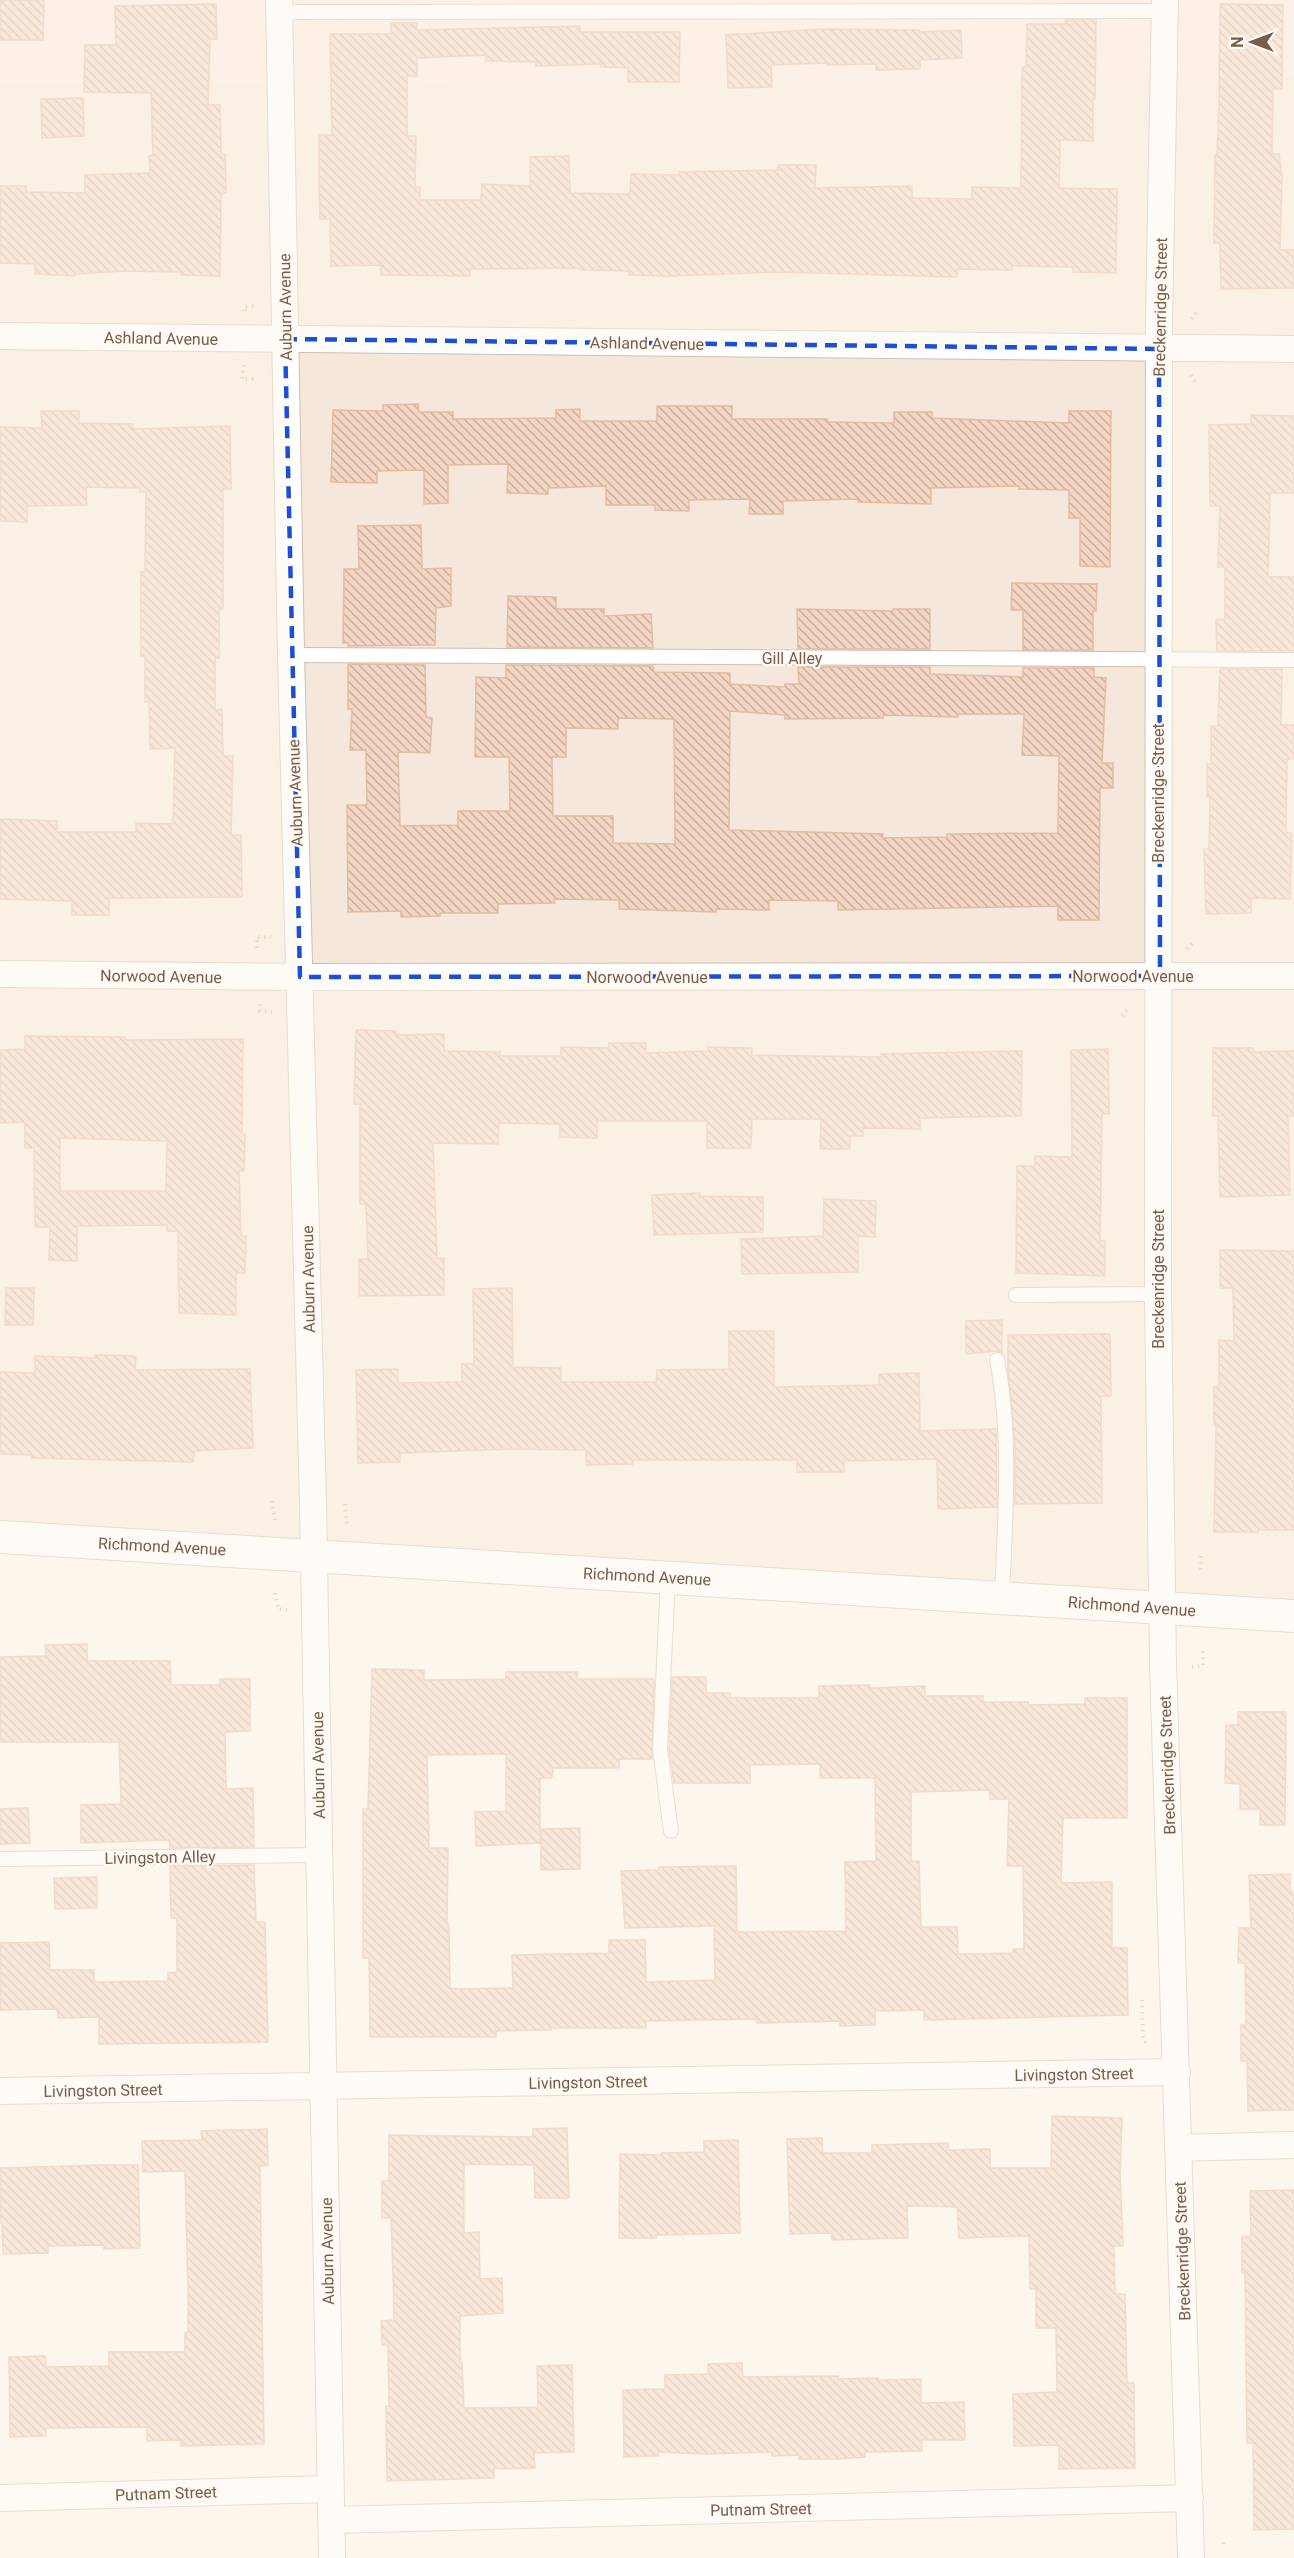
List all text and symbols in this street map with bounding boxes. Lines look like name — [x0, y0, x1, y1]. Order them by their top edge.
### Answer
north arrow — [1222, 12, 1282, 72]
text: N — [1228, 36, 1247, 48]
street label: Breckenridge Street — [1150, 237, 1171, 377]
street label: Auburn Avenue — [275, 253, 296, 361]
street label: Ashland Avenue — [104, 328, 218, 349]
street label: Ashland Avenue — [590, 333, 704, 354]
street label: Gill Alley — [762, 649, 823, 668]
street label: Breckenridge Street — [1149, 723, 1168, 863]
street label: Auburn Avenue — [284, 739, 307, 847]
street label: Norwood Avenue — [100, 966, 222, 987]
street label: Norwood Avenue — [1072, 967, 1194, 986]
street label: Norwood Avenue — [586, 968, 708, 987]
street label: Breckenridge Street — [1149, 1209, 1168, 1349]
street label: Auburn Avenue — [298, 1225, 319, 1333]
street label: Richmond Avenue — [97, 1534, 227, 1559]
street label: Richmond Avenue — [582, 1564, 712, 1589]
street label: Richmond Avenue — [1067, 1593, 1197, 1620]
street label: Breckenridge Street — [1156, 1695, 1179, 1835]
street label: Auburn Avenue — [308, 1711, 329, 1819]
street label: Livingston Alley — [104, 1847, 216, 1868]
street label: Livingston Street — [1014, 2064, 1134, 2085]
street label: Livingston Street — [528, 2072, 648, 2093]
street label: Livingston Street — [43, 2080, 163, 2101]
street label: Breckenridge Street — [1171, 2181, 1194, 2321]
street label: Auburn Avenue — [317, 2197, 338, 2305]
street label: Putnam Street — [115, 2482, 217, 2505]
street label: Putnam Street — [710, 2499, 812, 2520]

